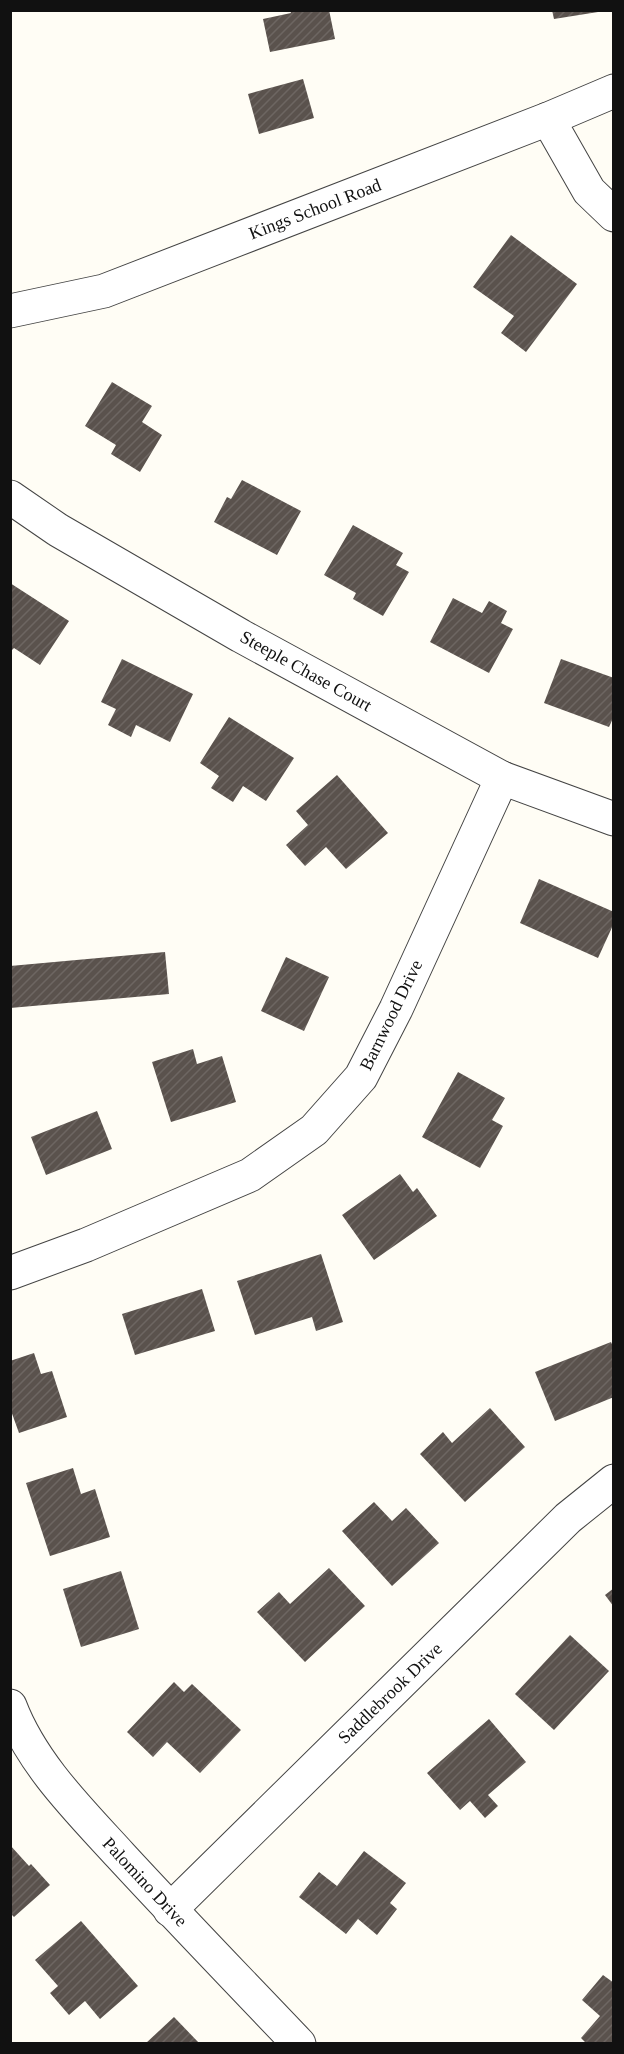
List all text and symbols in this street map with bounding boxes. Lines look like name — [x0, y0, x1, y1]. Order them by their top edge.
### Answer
street label: Kings School Road — [246, 175, 384, 243]
street label: Steeple Chase Court — [237, 627, 375, 715]
street label: Barnwood Drive — [356, 956, 426, 1074]
street label: Saddlebrook Drive — [334, 1638, 446, 1748]
street label: Palomino Drive — [99, 1833, 191, 1931]

